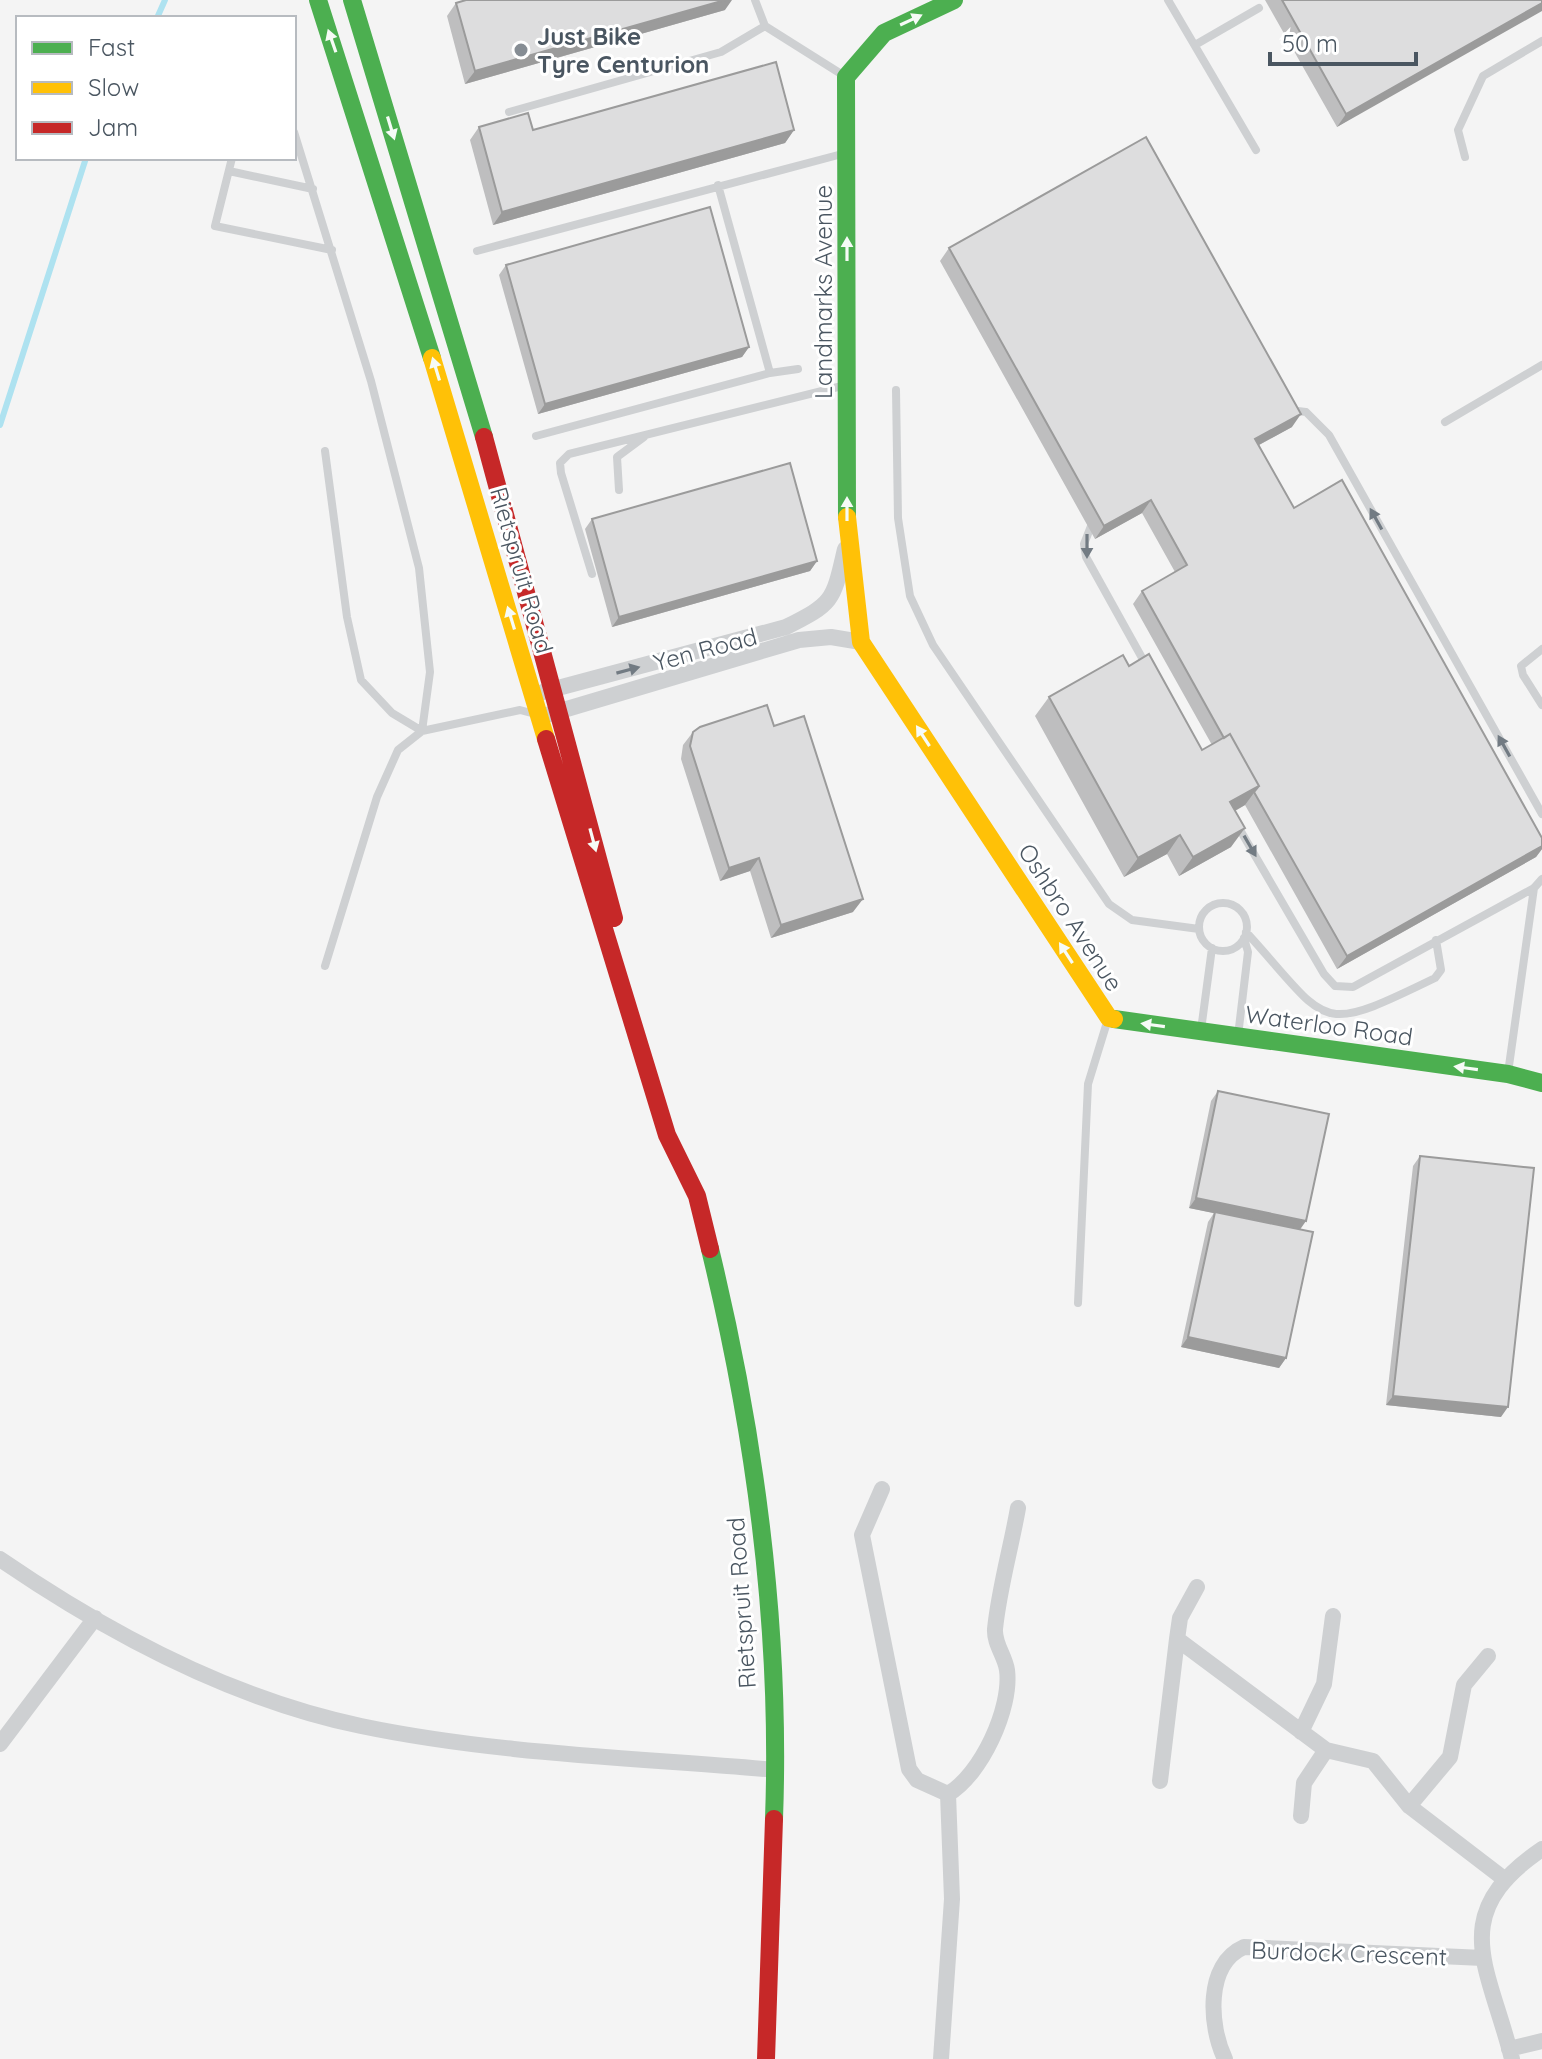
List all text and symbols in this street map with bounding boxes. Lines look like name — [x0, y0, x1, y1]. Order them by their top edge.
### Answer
one-way arrow — [900, 13, 923, 27]
legend — [16, 16, 296, 160]
scale bar — [1270, 16, 1416, 66]
place label: Just Bike Tyre Centurion — [537, 21, 709, 79]
text: 50 m — [1282, 28, 1338, 58]
one-way arrow — [325, 29, 337, 53]
text: Fast — [88, 32, 135, 62]
marker: Just Bike Tyre Centurion — [512, 41, 530, 59]
text: Slow — [88, 72, 139, 102]
text: Jam — [88, 112, 138, 142]
one-way arrow — [385, 117, 398, 141]
street label: Landmarks Avenue — [808, 185, 838, 399]
one-way arrow — [841, 236, 853, 261]
one-way arrow — [430, 356, 442, 380]
street label: Rietspruit Road — [484, 483, 560, 657]
one-way arrow — [841, 496, 853, 521]
one-way arrow — [1369, 508, 1383, 531]
one-way arrow — [1081, 534, 1093, 560]
one-way arrow — [504, 605, 517, 629]
street label: Yen Road — [650, 621, 760, 677]
one-way arrow — [616, 663, 640, 676]
one-way arrow — [916, 725, 931, 747]
one-way arrow — [1497, 735, 1511, 757]
one-way arrow — [587, 827, 599, 852]
one-way arrow — [1243, 835, 1257, 858]
street label: Oshbro Avenue — [1012, 838, 1130, 996]
one-way arrow — [1058, 943, 1073, 964]
street label: Waterloo Road — [1243, 998, 1415, 1052]
one-way arrow — [1140, 1018, 1165, 1031]
one-way arrow — [1453, 1061, 1478, 1074]
street label: Rietspruit Road — [720, 1516, 762, 1690]
street label: Burdock Crescent — [1251, 1935, 1447, 1971]

